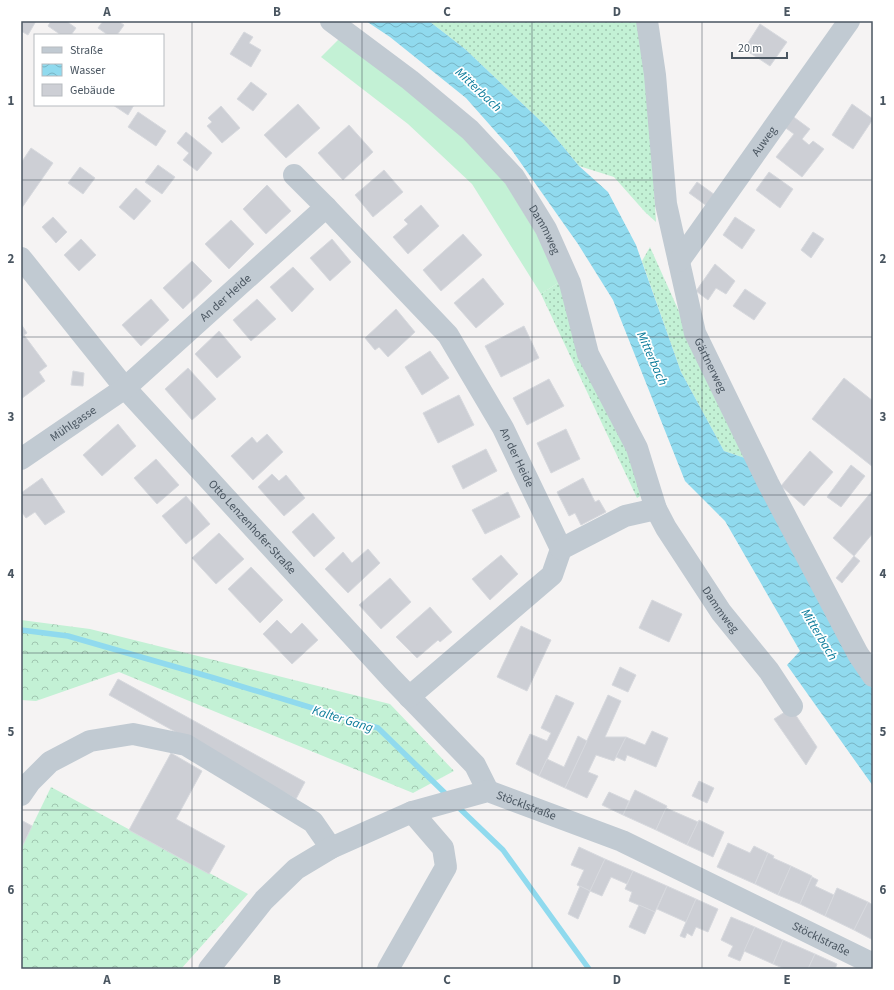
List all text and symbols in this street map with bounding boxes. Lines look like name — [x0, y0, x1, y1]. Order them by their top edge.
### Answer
text: A — [102, 3, 111, 21]
text: B — [273, 3, 281, 21]
text: C — [443, 3, 451, 21]
text: D — [613, 3, 621, 21]
text: E — [783, 3, 791, 21]
legend — [34, 34, 164, 106]
scale bar — [732, 34, 787, 60]
text: 20 m — [738, 40, 762, 57]
text: Straße — [70, 42, 103, 59]
text: Wasser — [70, 62, 106, 79]
water label: Mitterbach — [451, 64, 506, 116]
text: Gebäude — [70, 82, 115, 99]
text: 1 — [8, 92, 15, 110]
text: 1 — [880, 92, 887, 110]
street label: Auweg — [748, 123, 781, 160]
street label: Dammweg — [524, 202, 564, 257]
text: 2 — [8, 250, 15, 268]
text: 2 — [880, 250, 887, 268]
street label: An der Heide — [196, 270, 255, 326]
water label: Mitterbach — [632, 328, 672, 389]
street label: Gärtnerweg — [690, 335, 731, 396]
street label: Mühlgasse — [47, 402, 100, 446]
text: 3 — [8, 408, 15, 426]
text: 3 — [880, 408, 887, 426]
street label: An der Heide — [495, 425, 538, 490]
street label: Otto Lenzenhofer-Straße — [204, 476, 300, 578]
text: 4 — [8, 565, 15, 583]
text: 4 — [880, 565, 887, 583]
street label: Dammweg — [697, 583, 743, 637]
water label: Mitterbach — [797, 605, 842, 664]
water label: Kalter Gang — [310, 701, 376, 737]
text: 5 — [8, 723, 15, 741]
text: 5 — [880, 723, 887, 741]
street label: Stöcklstraße — [494, 787, 559, 825]
text: 6 — [8, 881, 15, 899]
text: 6 — [880, 881, 887, 899]
street label: Stöcklstraße — [789, 918, 853, 961]
text: A — [102, 971, 111, 989]
text: B — [273, 971, 281, 989]
text: C — [443, 971, 451, 989]
text: D — [613, 971, 621, 989]
text: E — [783, 971, 791, 989]

